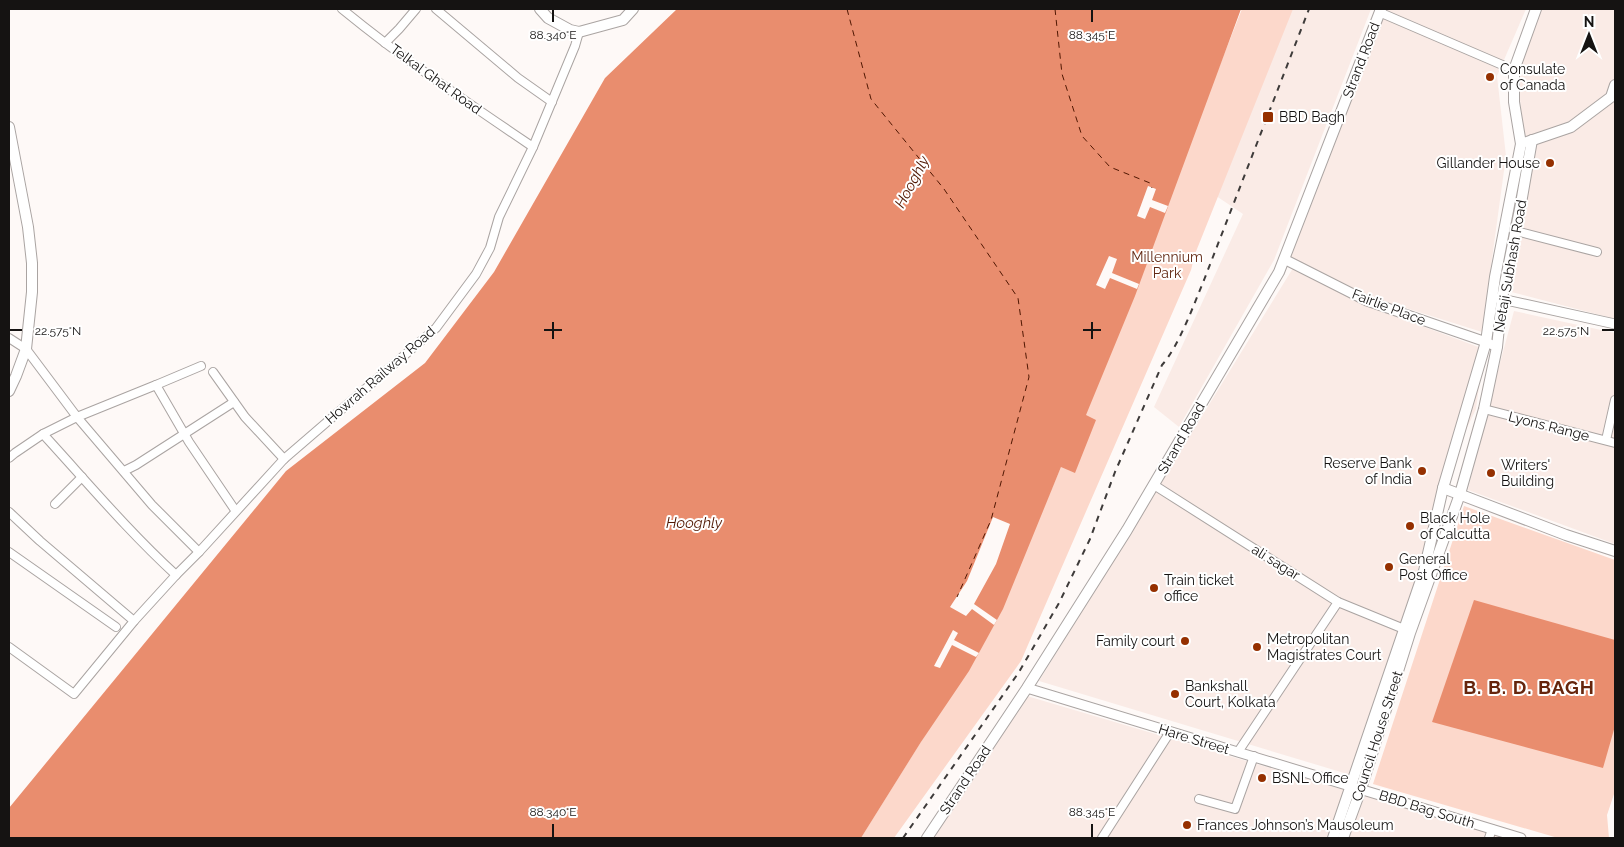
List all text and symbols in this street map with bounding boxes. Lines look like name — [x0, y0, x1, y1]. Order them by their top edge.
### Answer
north arrow — [1564, 10, 1614, 60]
text: N — [1584, 14, 1594, 30]
street label: Strand Road — [1339, 20, 1383, 100]
text: 88.340°E — [529, 28, 577, 42]
text: 88.345°E — [1069, 28, 1115, 42]
street label: Telkal Ghat Road — [387, 41, 485, 117]
place label: Consulate of Canada — [1500, 61, 1565, 93]
marker: Consulate of Canada — [1484, 71, 1496, 83]
place label: BBD Bagh — [1279, 109, 1345, 125]
marker: BBD Bagh — [1261, 110, 1275, 124]
water label: Hooghly — [891, 152, 933, 211]
place label: Gillander House — [1437, 155, 1540, 171]
marker: Gillander House — [1544, 157, 1556, 169]
street label: Netaji Subhash Road — [1490, 198, 1530, 334]
park label: Millennium Park — [1131, 249, 1203, 281]
street label: Fairlie Place — [1350, 286, 1428, 328]
street label: Howrah Railway Road — [322, 323, 438, 427]
text: 22.575°N — [35, 324, 81, 338]
text: 22.575°N — [1543, 324, 1589, 338]
street label: Strand Road — [1154, 400, 1208, 476]
street label: Lyons Range — [1507, 408, 1591, 444]
place label: Reserve Bank of India — [1323, 455, 1413, 487]
place label: Writers' Building — [1501, 457, 1554, 489]
marker: Reserve Bank of India — [1416, 465, 1428, 477]
marker: Writers' Building — [1485, 467, 1497, 479]
place label: Black Hole of Calcutta — [1420, 510, 1490, 542]
water label: Hooghly — [666, 514, 723, 532]
marker: Black Hole of Calcutta — [1404, 520, 1416, 532]
street label: ali sagar — [1249, 541, 1303, 583]
place label: General Post Office — [1399, 551, 1468, 583]
marker: General Post Office — [1383, 561, 1395, 573]
place label: Train ticket office — [1164, 572, 1234, 604]
marker: Train ticket office — [1148, 582, 1160, 594]
place label: Metropolitan Magistrates Court — [1267, 631, 1382, 663]
place label: Family court — [1096, 633, 1175, 649]
marker: Family court — [1179, 635, 1191, 647]
marker: Metropolitan Magistrates Court — [1251, 641, 1263, 653]
street label: Council House Street — [1348, 668, 1406, 803]
district label: B. B. D. BAGH — [1463, 676, 1595, 698]
place label: Bankshall Court, Kolkata — [1185, 678, 1276, 710]
marker: Bankshall Court, Kolkata — [1169, 688, 1181, 700]
street label: Hare Street — [1157, 721, 1232, 757]
street label: Strand Road — [936, 743, 994, 817]
place label: BSNL Office — [1272, 770, 1349, 786]
marker: BSNL Office — [1256, 772, 1268, 784]
street label: BBD Bag South — [1377, 787, 1477, 831]
text: 88.340°E — [529, 805, 577, 819]
text: 88.345°E — [1069, 805, 1115, 819]
place label: Frances Johnson’s Mausoleum — [1197, 817, 1394, 833]
marker: Frances Johnson’s Mausoleum — [1181, 819, 1193, 831]

